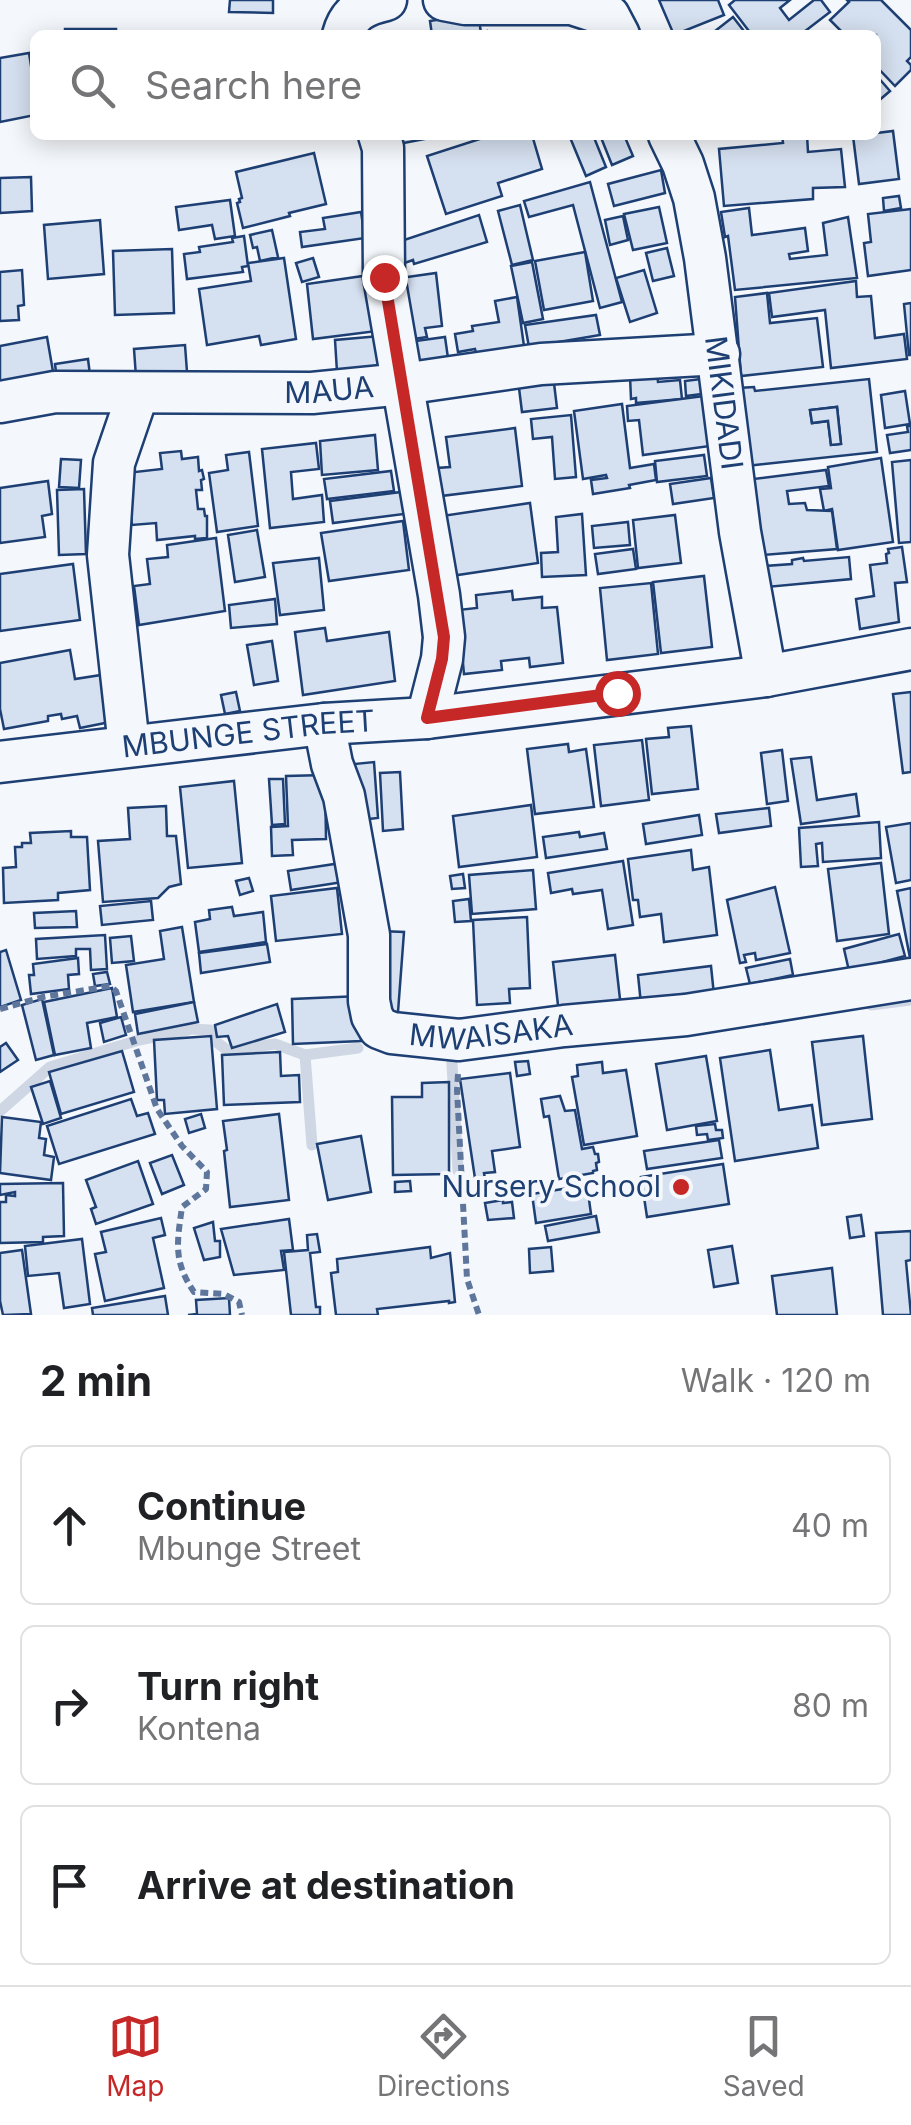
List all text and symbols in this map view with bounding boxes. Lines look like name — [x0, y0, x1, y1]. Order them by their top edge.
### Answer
search box — [30, 30, 881, 140]
icon: search — [65, 58, 120, 113]
text: Search here — [145, 62, 362, 108]
route end — [362, 255, 408, 301]
street label: MIKIDADI — [698, 334, 751, 472]
street label: MAUA — [284, 368, 375, 410]
route start — [595, 671, 641, 717]
street label: MBUNGE STREET — [120, 702, 376, 765]
street label: MWAISAKA — [408, 1006, 575, 1058]
place label: Nursery School — [442, 1168, 661, 1204]
marker: Nursery School — [670, 1176, 692, 1198]
text: 2 min — [40, 1355, 152, 1406]
text: Walk · 120 m — [681, 1361, 871, 1400]
text: Continue — [137, 1483, 306, 1529]
icon: ahead — [42, 1498, 97, 1553]
text: 40 m — [791, 1506, 869, 1545]
text: Mbunge Street — [137, 1529, 361, 1568]
text: Turn right — [137, 1663, 319, 1709]
icon: right — [42, 1678, 97, 1733]
text: 80 m — [792, 1686, 869, 1725]
text: Kontena — [137, 1709, 261, 1748]
icon: arrive — [42, 1858, 97, 1913]
text: Arrive at destination — [137, 1862, 515, 1908]
tab: Map — [106, 2009, 164, 2103]
tab: Directions — [377, 2009, 510, 2103]
tab: Saved — [723, 2009, 805, 2103]

